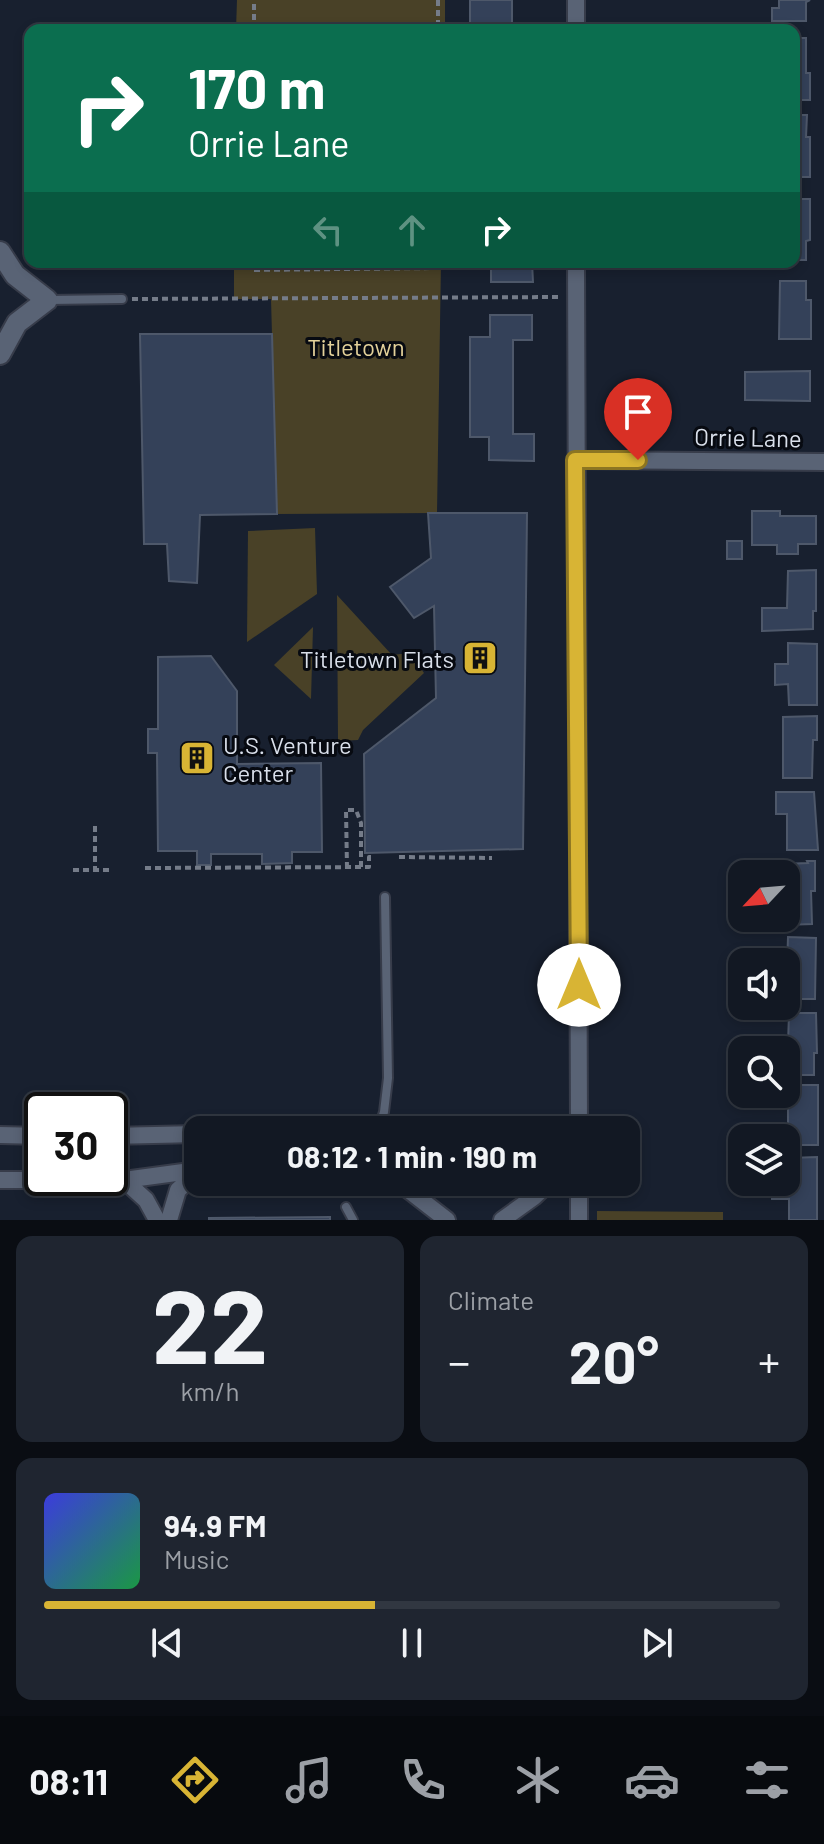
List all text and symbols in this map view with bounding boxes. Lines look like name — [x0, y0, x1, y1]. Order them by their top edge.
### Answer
text: 170 m — [188, 53, 325, 120]
icon: right — [56, 56, 160, 160]
text: Orrie Lane — [188, 121, 349, 164]
icon: left — [306, 208, 350, 252]
icon: ahead — [390, 208, 434, 252]
icon: right — [474, 208, 518, 252]
park label: Titletown — [307, 332, 405, 361]
pin — [604, 378, 672, 460]
icon: arrive — [616, 390, 660, 434]
street label: Orrie Lane — [694, 422, 802, 452]
building icon: Titletown Flats — [461, 639, 499, 677]
place label: Titletown Flats — [300, 644, 454, 673]
place label: U.S. Venture Center — [223, 730, 352, 787]
building icon: U.S. Venture Center — [178, 739, 216, 777]
north arrow — [728, 860, 800, 932]
map controls — [728, 860, 800, 1196]
position arrow — [537, 943, 621, 1027]
button: sound — [728, 948, 800, 1020]
button: search — [728, 1036, 800, 1108]
speed limit sign: 30 — [24, 1092, 128, 1196]
button: layers — [728, 1124, 800, 1196]
text: 08:12 · 1 min · 190 m — [287, 1138, 537, 1174]
text: 22 — [152, 1260, 268, 1385]
text: Climate — [448, 1284, 534, 1315]
text: 20° — [569, 1324, 659, 1396]
text: − — [448, 1334, 470, 1387]
text: + — [758, 1334, 780, 1387]
text: km/h — [181, 1375, 239, 1406]
text: 94.9 FM — [164, 1507, 266, 1543]
text: Music — [164, 1543, 229, 1574]
icon: previous — [145, 1621, 189, 1665]
icon: pause — [390, 1621, 434, 1665]
icon: next — [635, 1621, 679, 1665]
icon: directions — [167, 1752, 223, 1808]
icon: music — [281, 1752, 337, 1808]
icon: phone — [395, 1752, 451, 1808]
icon: climate — [510, 1752, 566, 1808]
icon: car — [624, 1752, 680, 1808]
icon: filters — [739, 1752, 795, 1808]
text: 08:11 — [29, 1759, 108, 1802]

